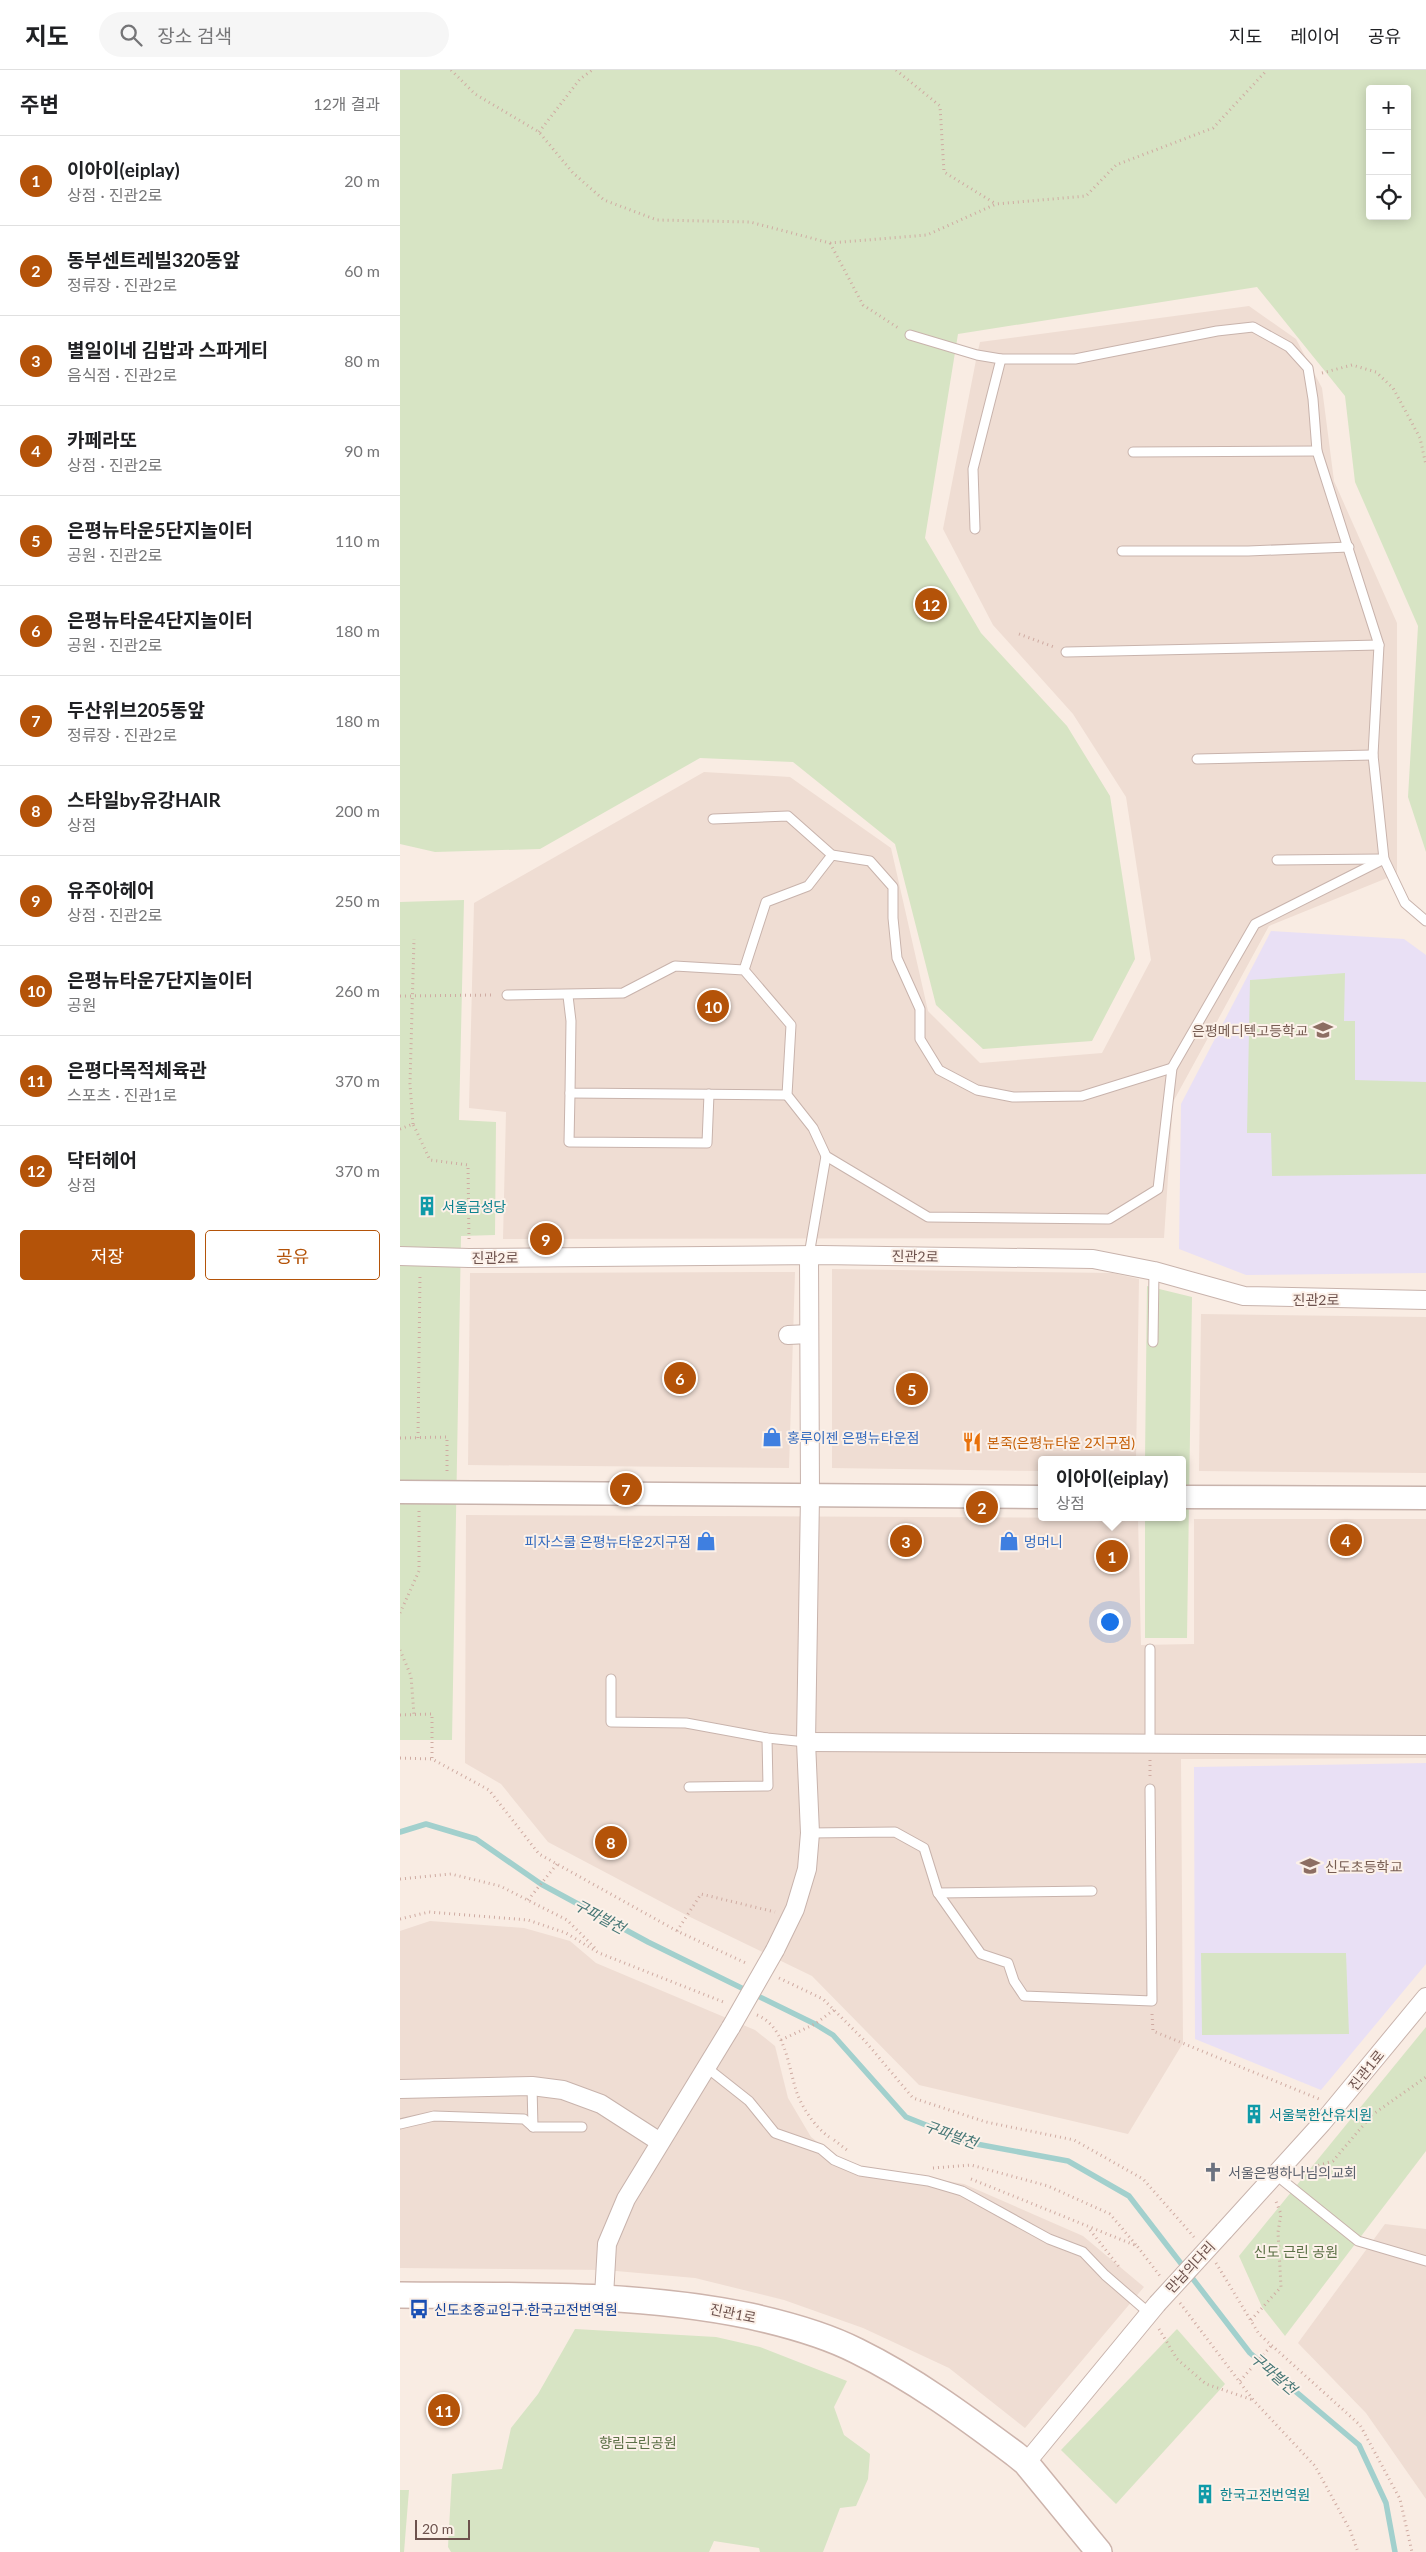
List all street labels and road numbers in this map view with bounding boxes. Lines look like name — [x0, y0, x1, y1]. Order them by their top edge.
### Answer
street label: 진관2로 — [891, 1247, 939, 1265]
street label: 진관2로 — [472, 1249, 518, 1266]
street label: 진관2로 — [1293, 1291, 1339, 1308]
street label: 진관1로 — [1345, 2046, 1387, 2094]
street label: 만남의다리 — [1162, 2238, 1218, 2296]
street label: 진관1로 — [708, 2300, 758, 2326]

